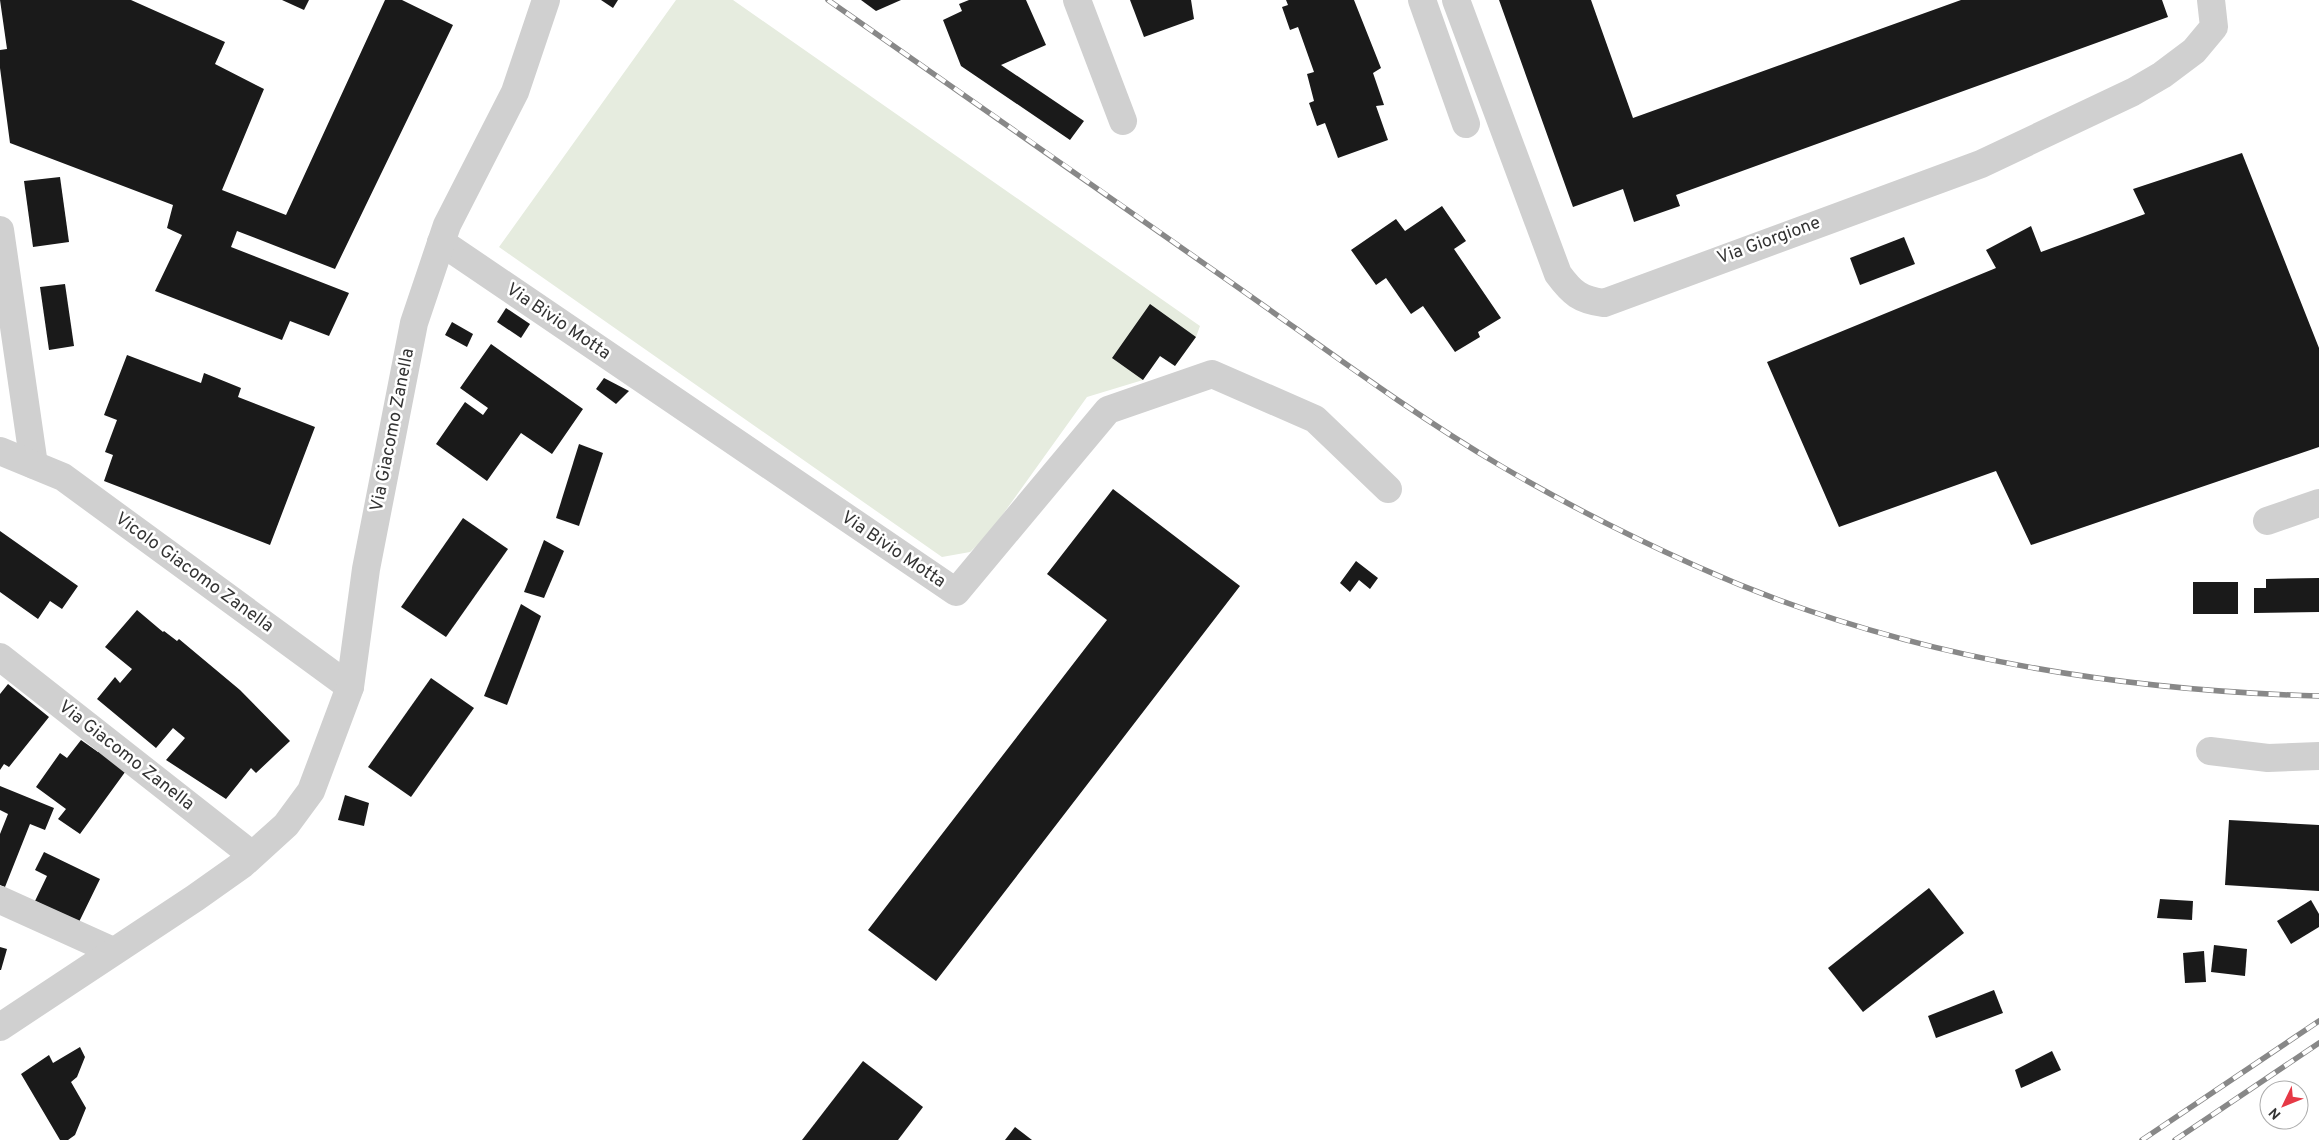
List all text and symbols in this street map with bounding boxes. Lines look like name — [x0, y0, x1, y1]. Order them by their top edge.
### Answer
street label: Via Giorgione — [1714, 212, 1824, 270]
street label: Via Bivio Motta — [501, 279, 615, 365]
street label: Via Giacomo Zanella — [366, 346, 420, 514]
street label: Via Bivio Motta — [836, 507, 950, 593]
street label: Vicolo Giacomo Zanella — [110, 508, 278, 638]
street label: Via Giacomo Zanella — [54, 696, 198, 816]
north arrow — [2259, 1080, 2309, 1130]
text: N — [2266, 1103, 2285, 1122]

